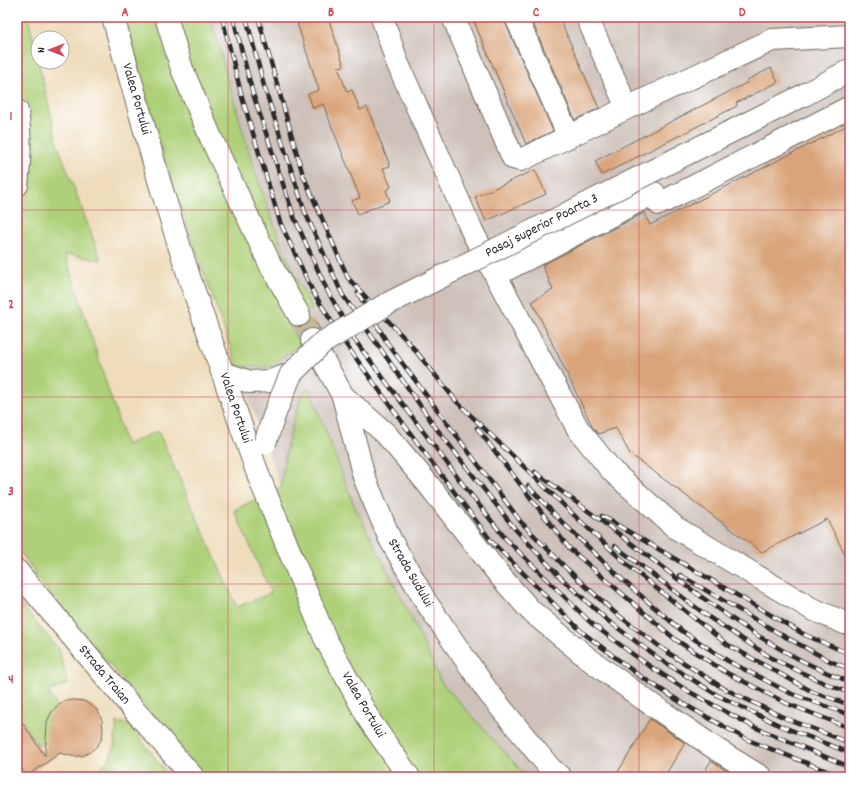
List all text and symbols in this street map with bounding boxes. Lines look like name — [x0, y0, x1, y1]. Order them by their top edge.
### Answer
text: A — [121, 4, 129, 23]
text: B — [328, 4, 334, 23]
text: C — [533, 4, 540, 23]
text: D — [739, 4, 746, 23]
north arrow — [30, 30, 70, 70]
text: N — [34, 47, 50, 53]
street label: Valea Portului — [116, 61, 156, 137]
text: 1 — [10, 108, 13, 127]
street label: Pasaj superior Poarta 3 — [482, 189, 602, 263]
text: 2 — [8, 296, 14, 315]
street label: Valea Portului — [214, 370, 257, 446]
text: 3 — [8, 483, 14, 502]
street label: Strada Sudului — [382, 535, 438, 611]
street label: Strada Traian — [73, 641, 135, 709]
street label: Valea Portului — [336, 668, 390, 742]
text: 4 — [8, 671, 14, 690]

